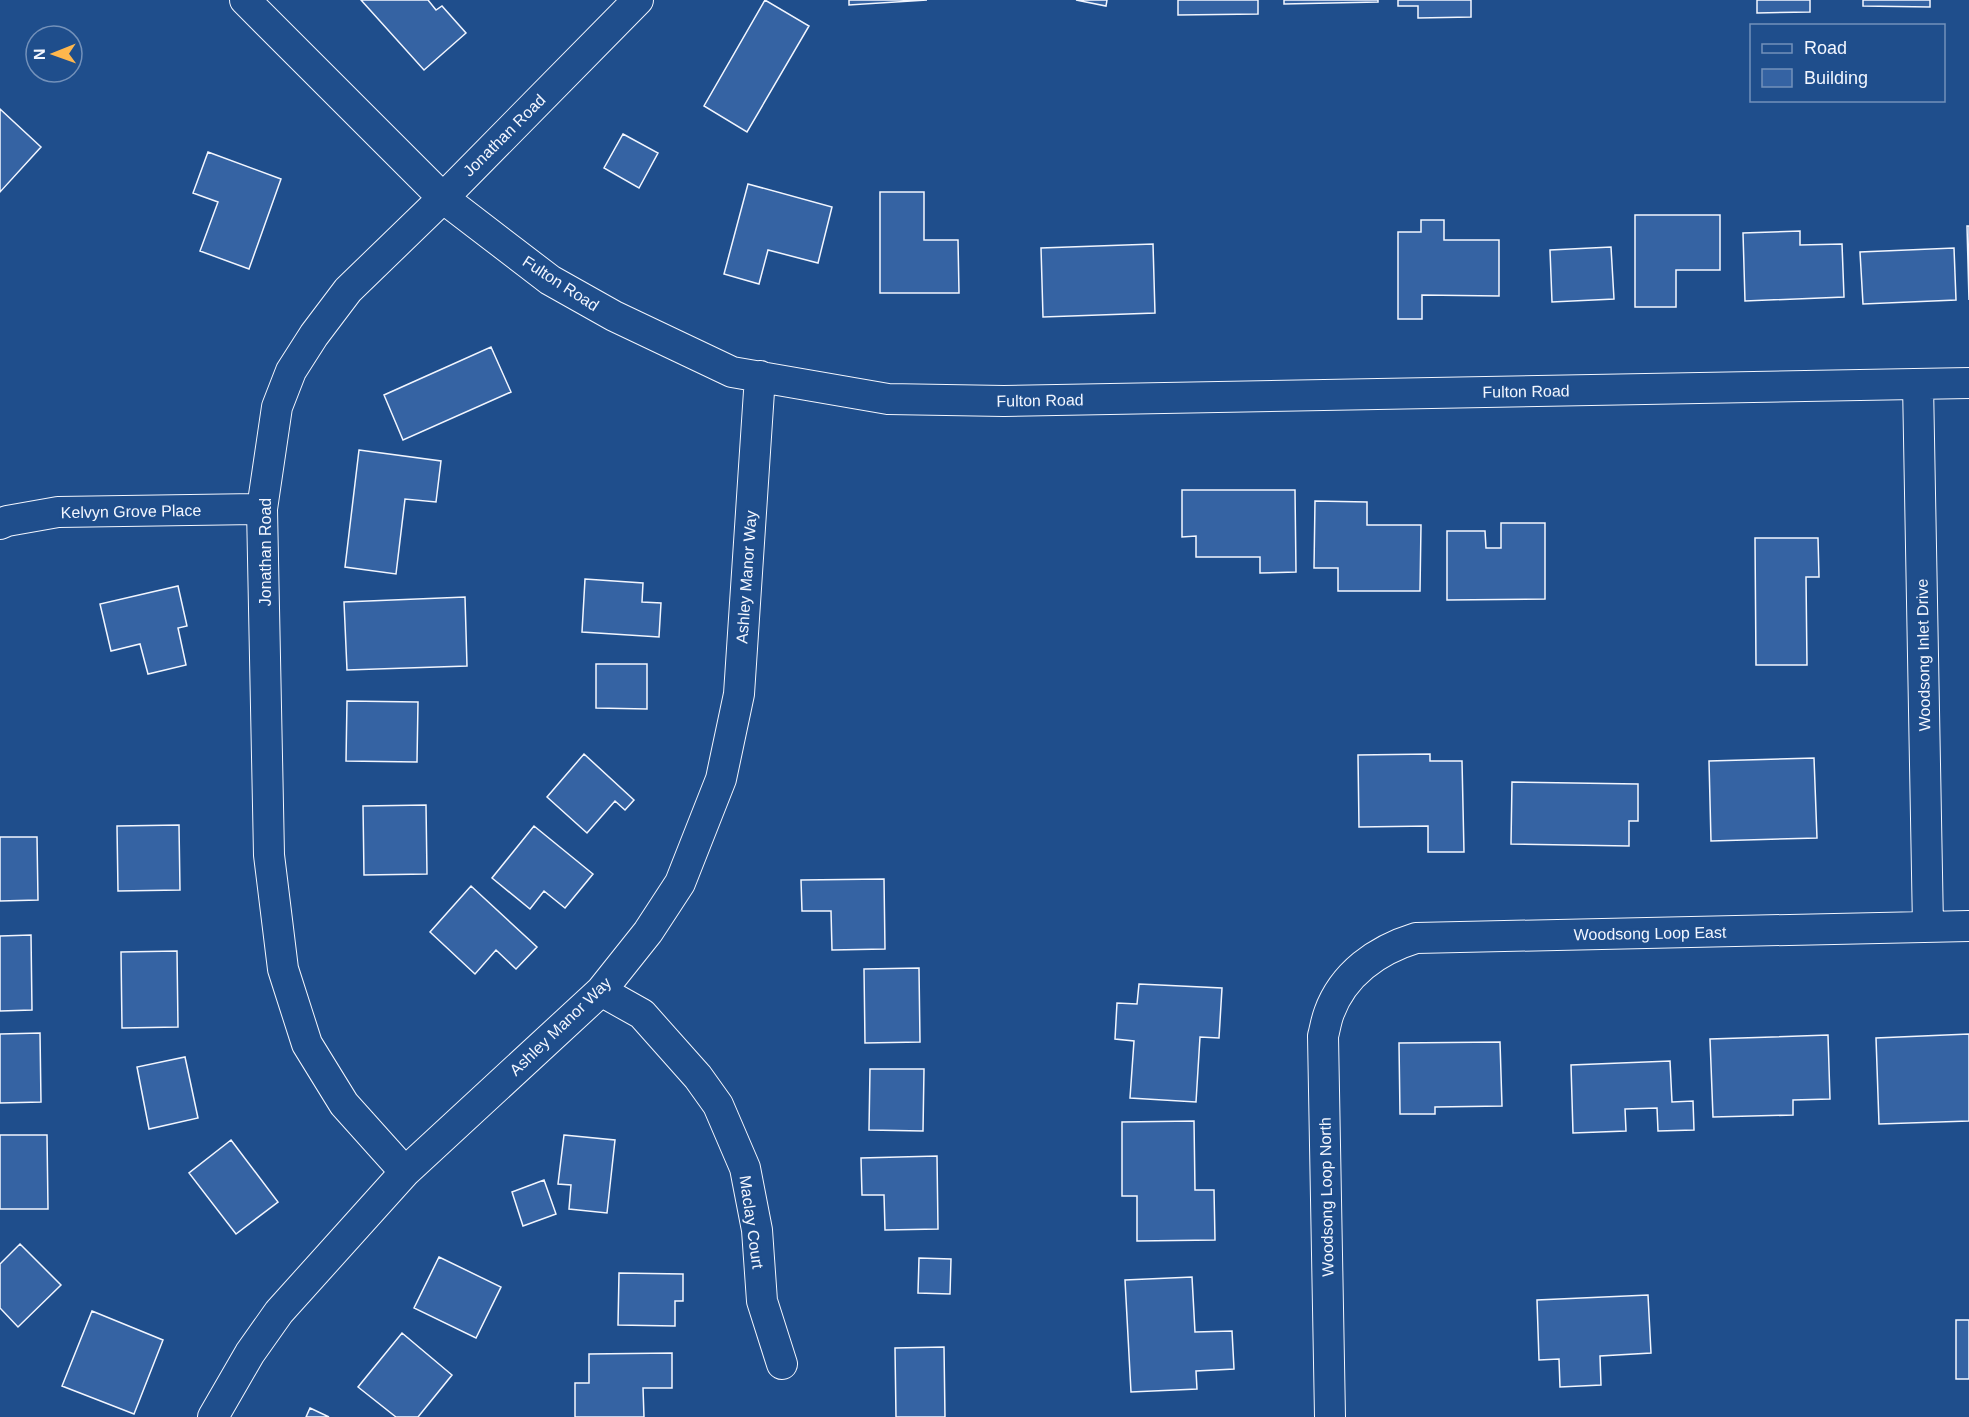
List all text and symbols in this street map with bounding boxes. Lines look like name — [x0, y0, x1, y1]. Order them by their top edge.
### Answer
north arrow — [24, 24, 84, 84]
legend — [1750, 24, 1945, 102]
text: Road — [1804, 38, 1847, 58]
text: N — [31, 48, 48, 60]
text: Building — [1804, 68, 1868, 88]
street label: Jonathan Road — [460, 91, 549, 180]
street label: Fulton Road — [520, 253, 602, 314]
street label: Fulton Road — [1482, 382, 1570, 401]
street label: Fulton Road — [996, 391, 1084, 410]
street label: Jonathan Road — [257, 498, 274, 606]
street label: Kelvyn Grove Place — [61, 502, 201, 521]
street label: Ashley Manor Way — [733, 510, 760, 644]
street label: Woodsong Inlet Drive — [1914, 578, 1933, 731]
street label: Woodsong Loop East — [1574, 924, 1727, 943]
street label: Ashley Manor Way — [506, 974, 614, 1079]
street label: Woodsong Loop North — [1317, 1117, 1336, 1277]
street label: Maclay Court — [737, 1174, 767, 1270]

